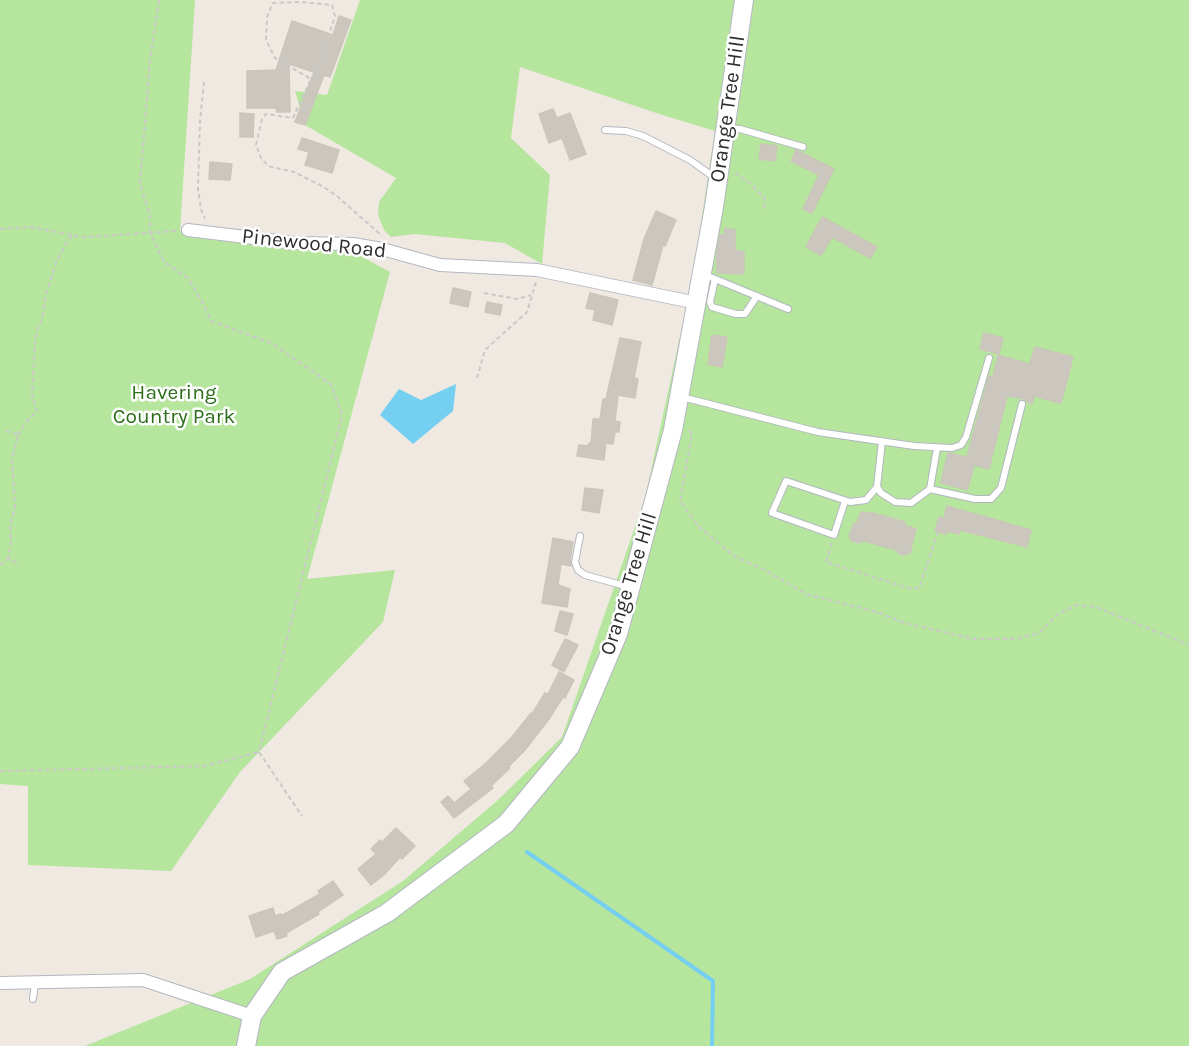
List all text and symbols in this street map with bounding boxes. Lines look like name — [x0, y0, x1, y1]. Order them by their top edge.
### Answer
street label: Orange Tree Hill — [705, 34, 751, 184]
street label: Pinewood Road — [240, 224, 388, 264]
park label: Havering Country Park — [113, 380, 235, 430]
street label: Orange Tree Hill — [595, 509, 663, 659]

